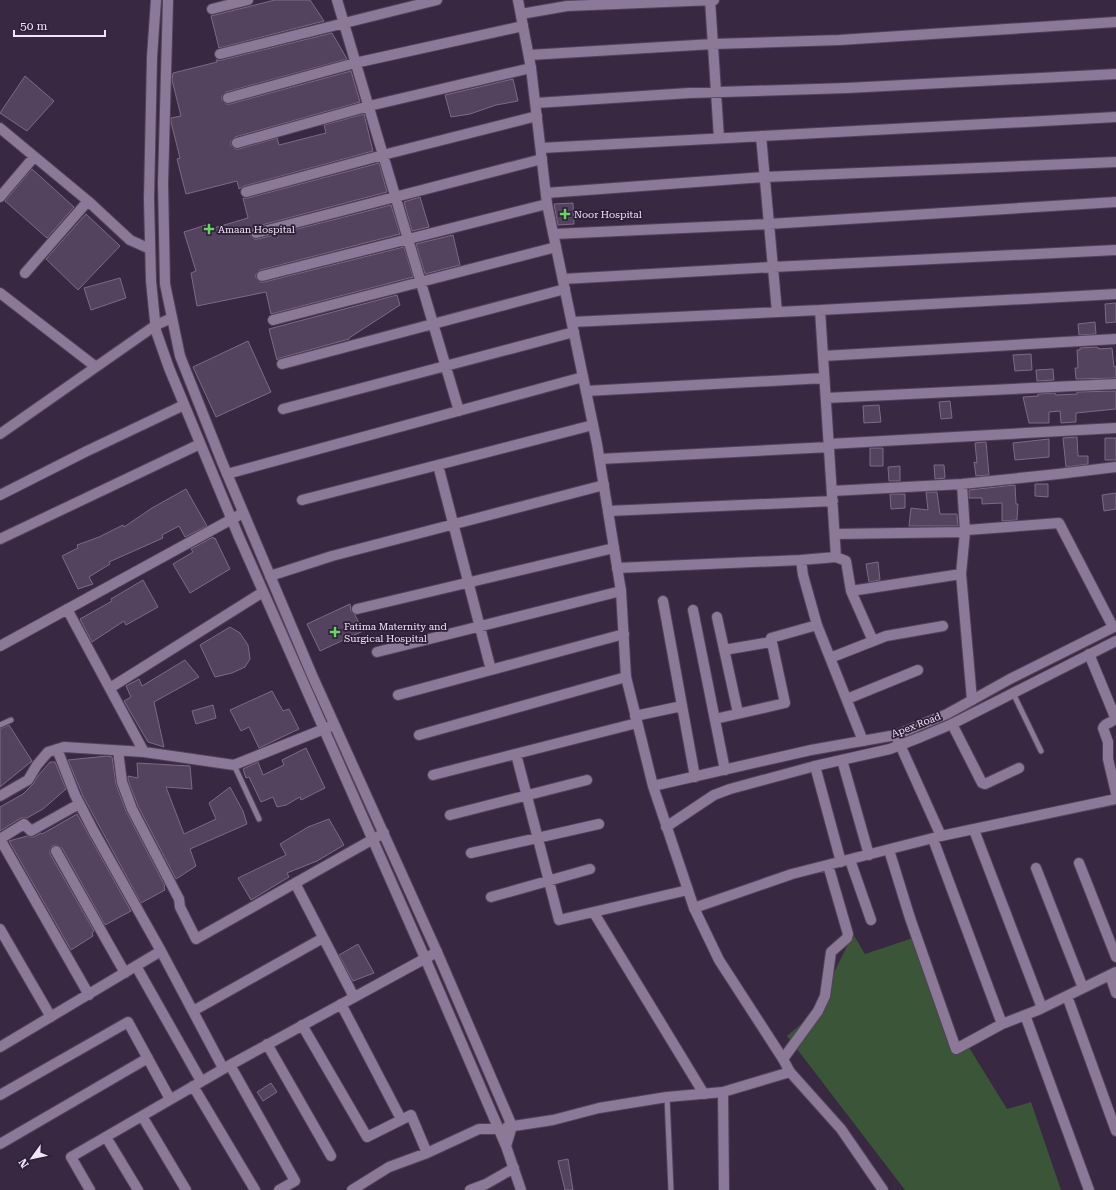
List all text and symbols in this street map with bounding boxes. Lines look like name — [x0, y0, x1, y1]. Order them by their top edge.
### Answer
scale bar — [14, 12, 105, 38]
text: 50 m — [20, 19, 47, 33]
marker: Noor Hospital — [559, 208, 571, 220]
place label: Noor Hospital — [574, 209, 642, 220]
marker: Amaan Hospital — [203, 223, 215, 235]
place label: Amaan Hospital — [218, 224, 295, 235]
place label: Fatima Maternity and Surgical Hospital — [344, 621, 448, 644]
marker: Fatima Maternity and Surgical Hospital — [329, 626, 341, 638]
street label: Apex Road — [890, 710, 943, 739]
north arrow — [12, 1138, 52, 1178]
text: N — [16, 1156, 32, 1170]

